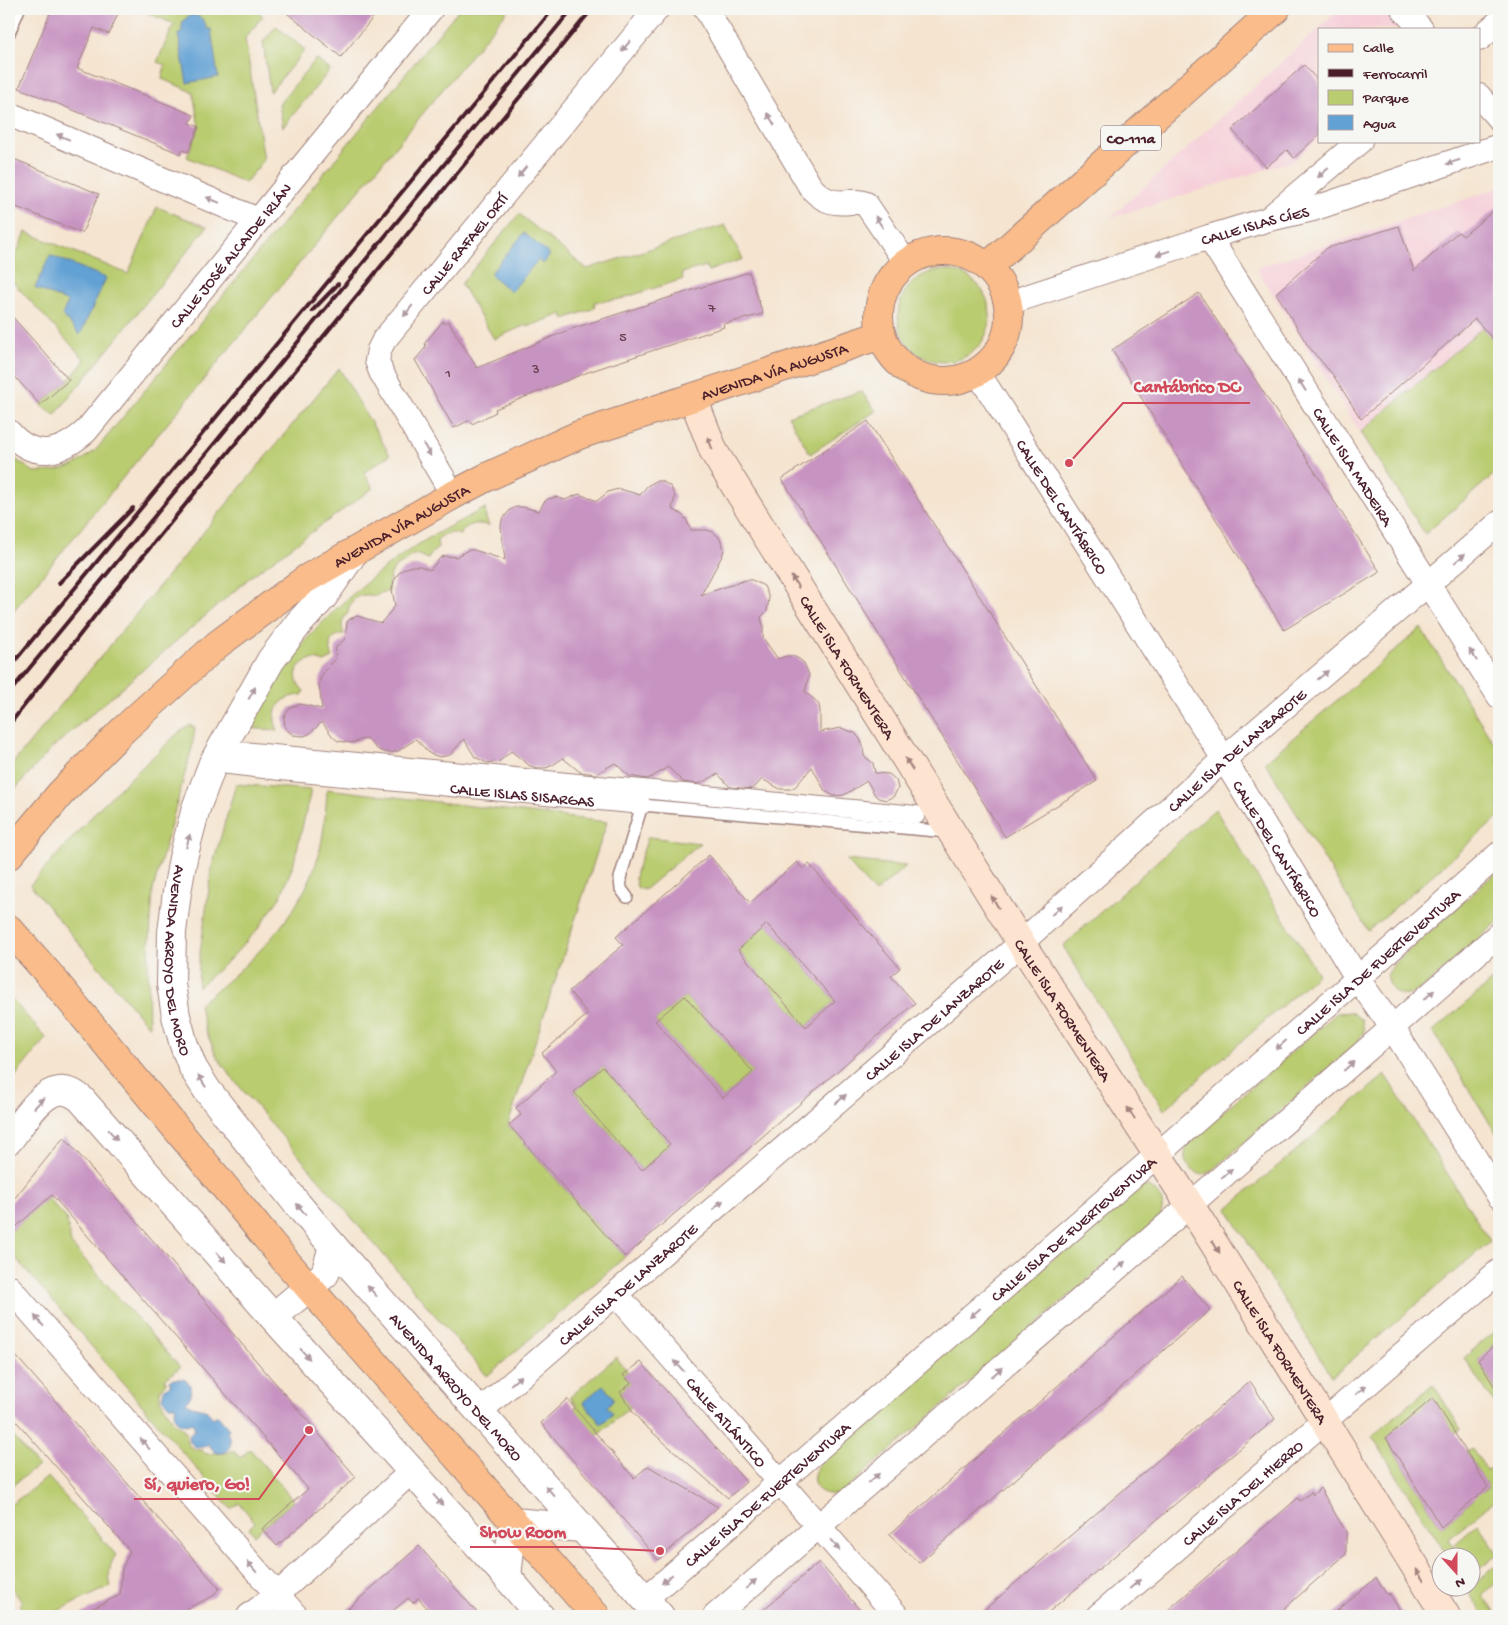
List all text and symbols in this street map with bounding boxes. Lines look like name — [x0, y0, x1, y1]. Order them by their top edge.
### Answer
legend — [1318, 28, 1480, 142]
one-way arrow — [620, 40, 631, 53]
text: Calle — [1363, 40, 1394, 58]
text: Ferrocarril — [1362, 66, 1427, 84]
text: Parque — [1362, 90, 1409, 108]
one-way arrow — [766, 112, 775, 126]
text: Agua — [1363, 116, 1396, 134]
road number: CO-111a — [1101, 126, 1161, 150]
one-way arrow — [56, 133, 71, 141]
one-way arrow — [1446, 159, 1461, 166]
one-way arrow — [517, 165, 528, 178]
one-way arrow — [1318, 167, 1330, 179]
street label: CALLE JOSÉ ALCAIDE IRLÁN — [168, 181, 298, 334]
street label: CALLE RAFAEL ORTÍ — [419, 190, 514, 300]
one-way arrow — [206, 196, 220, 204]
street label: CALLE ISLAS CÍES — [1199, 204, 1312, 252]
one-way arrow — [874, 216, 884, 229]
one-way arrow — [1155, 249, 1170, 257]
house number: 7 — [707, 301, 716, 318]
one-way arrow — [402, 304, 413, 317]
house number: 5 — [619, 330, 627, 347]
street label: AVENIDA VÍA AUGUSTA — [699, 340, 852, 407]
house number: 3 — [531, 362, 540, 379]
house number: 1 — [444, 366, 451, 383]
callout: Cantábrico DC — [1123, 370, 1250, 403]
text: Cantábrico DC — [1133, 378, 1243, 399]
one-way arrow — [1297, 378, 1307, 391]
street label: CALLE ISLA MADEIRA — [1306, 405, 1396, 532]
one-way arrow — [706, 436, 714, 450]
street label: CALLE DEL CANTÁBRICO — [1010, 437, 1110, 580]
one-way arrow — [422, 443, 431, 456]
street label: AVENIDA VÍA AUGUSTA — [331, 481, 475, 574]
one-way arrow — [1453, 552, 1466, 563]
one-way arrow — [790, 575, 800, 588]
street label: CALLE ISLA FORMENTERA — [793, 593, 898, 745]
one-way arrow — [1468, 649, 1478, 662]
one-way arrow — [1316, 669, 1329, 680]
one-way arrow — [248, 686, 256, 700]
street label: CALLE ISLA DE LANZAROTE — [1165, 686, 1312, 818]
one-way arrow — [904, 757, 914, 771]
street label: CALLE DEL CANTÁBRICO — [1226, 778, 1324, 922]
street label: CALLE ISLAS SISARGAS — [449, 781, 596, 814]
one-way arrow — [184, 834, 192, 849]
street label: AVENIDA ARROYO DEL MORO — [158, 863, 193, 1060]
street label: CALLE ISLA DE FUERTEVENTURA — [1293, 885, 1467, 1041]
one-way arrow — [991, 895, 1000, 908]
one-way arrow — [1051, 904, 1063, 916]
street label: CALLE ISLA FORMENTERA — [1008, 937, 1115, 1087]
street label: CALLE ISLA DE LANZAROTE — [862, 955, 1010, 1087]
one-way arrow — [1423, 990, 1435, 1001]
one-way arrow — [1276, 1039, 1288, 1051]
one-way arrow — [1342, 1060, 1355, 1071]
one-way arrow — [197, 1074, 206, 1088]
one-way arrow — [835, 1093, 848, 1104]
one-way arrow — [33, 1097, 45, 1109]
one-way arrow — [1126, 1107, 1136, 1120]
one-way arrow — [108, 1129, 119, 1142]
street label: CALLE ISLA DE FUERTEVENTURA — [988, 1153, 1163, 1308]
one-way arrow — [1220, 1167, 1232, 1179]
one-way arrow — [712, 1199, 724, 1211]
one-way arrow — [296, 1203, 307, 1216]
street label: CALLE ISLA DE LANZAROTE — [556, 1220, 704, 1352]
one-way arrow — [1211, 1240, 1220, 1253]
one-way arrow — [215, 1251, 227, 1263]
one-way arrow — [1114, 1260, 1127, 1271]
street label: CALLE ISLA FORMENTERA — [1226, 1278, 1331, 1430]
one-way arrow — [367, 1285, 378, 1297]
one-way arrow — [968, 1307, 981, 1318]
street label: AVENIDA ARROYO DEL MORO — [384, 1310, 525, 1467]
one-way arrow — [33, 1316, 45, 1328]
one-way arrow — [300, 1347, 311, 1360]
one-way arrow — [673, 1360, 685, 1372]
one-way arrow — [991, 1366, 1003, 1378]
one-way arrow — [510, 1375, 523, 1386]
street label: CALLE ATLÁNTICO — [680, 1375, 769, 1473]
one-way arrow — [1354, 1384, 1367, 1395]
street label: CALLE ISLA DE FUERTEVENTURA — [682, 1418, 857, 1573]
street label: CALLE ISLA DEL HIERRO — [1180, 1437, 1309, 1552]
one-way arrow — [140, 1438, 151, 1451]
callout: Sí, quiero, Go! — [134, 1466, 259, 1499]
one-way arrow — [868, 1472, 880, 1484]
text: Sí, quiero, Go! — [144, 1475, 250, 1496]
one-way arrow — [544, 1485, 555, 1498]
one-way arrow — [432, 1494, 444, 1506]
callout: Show Room — [470, 1514, 576, 1547]
text: Show Room — [480, 1523, 566, 1544]
one-way arrow — [829, 1538, 841, 1550]
north arrow — [1430, 1548, 1480, 1598]
one-way arrow — [246, 1561, 258, 1573]
one-way arrow — [1416, 1568, 1425, 1582]
text: N — [1452, 1572, 1467, 1591]
one-way arrow — [660, 1574, 673, 1585]
one-way arrow — [745, 1579, 758, 1590]
one-way arrow — [1128, 1579, 1141, 1590]

